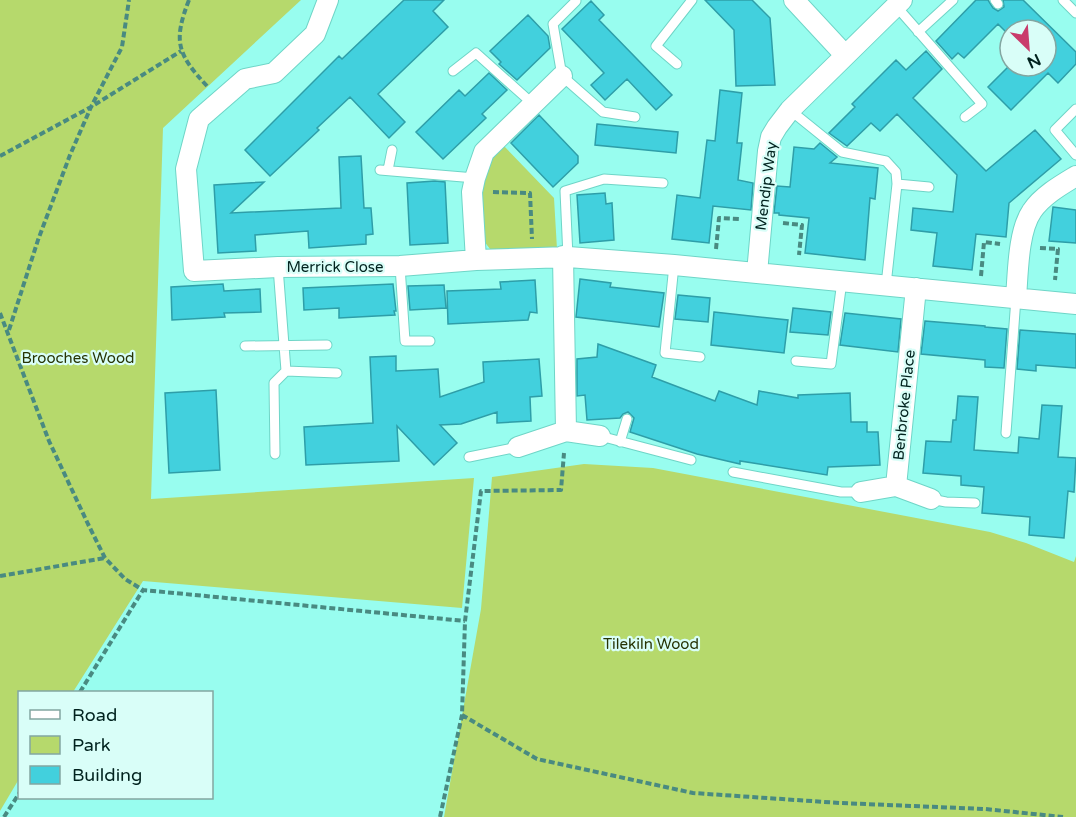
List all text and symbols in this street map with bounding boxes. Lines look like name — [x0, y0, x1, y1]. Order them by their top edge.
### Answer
north arrow — [998, 18, 1058, 78]
text: N — [1024, 49, 1044, 72]
street label: Mendip Way — [752, 141, 780, 231]
street label: Merrick Close — [286, 258, 384, 276]
park label: Brooches Wood — [22, 349, 134, 367]
street label: Benbroke Place — [889, 349, 919, 461]
park label: Tilekiln Wood — [603, 635, 699, 653]
legend — [18, 691, 213, 799]
text: Road — [72, 704, 117, 726]
text: Park — [72, 734, 111, 756]
text: Building — [72, 764, 142, 786]

